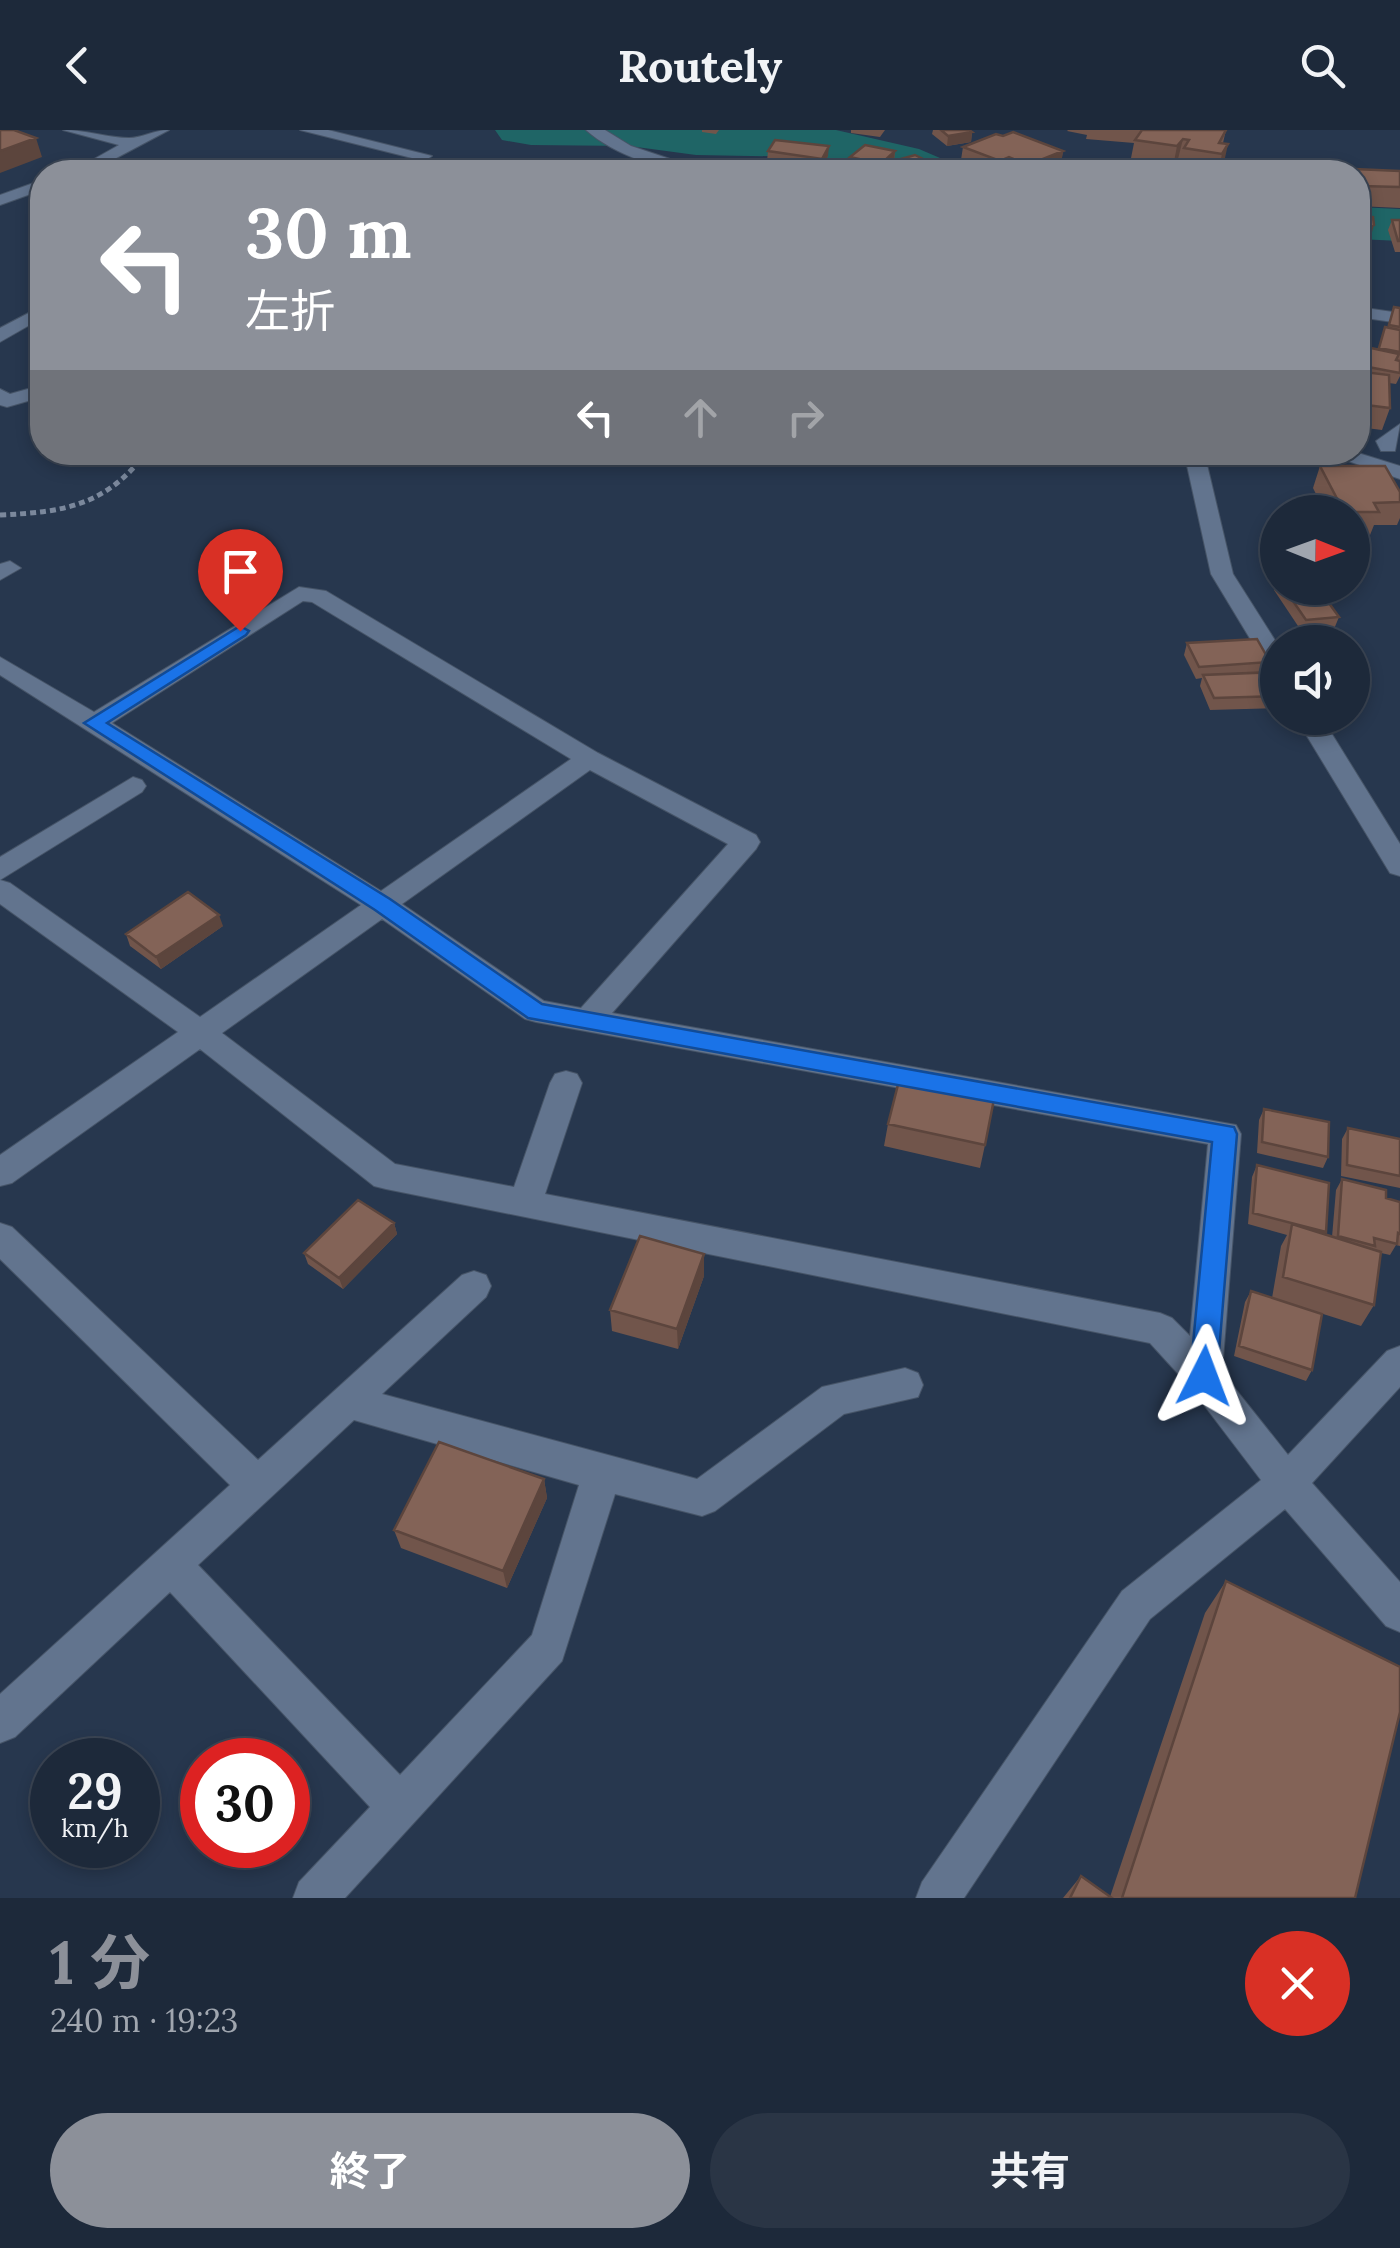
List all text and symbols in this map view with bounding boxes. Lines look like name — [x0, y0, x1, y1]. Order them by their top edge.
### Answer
text: Routely — [618, 37, 782, 94]
icon: back — [50, 38, 105, 93]
icon: search — [1295, 38, 1350, 93]
text: 30 m — [245, 188, 412, 277]
icon: left — [80, 200, 210, 330]
text: 左折 — [245, 282, 335, 339]
icon: left — [568, 390, 623, 445]
icon: ahead — [673, 390, 728, 445]
icon: right — [778, 390, 833, 445]
north arrow — [1260, 495, 1370, 605]
map controls — [1260, 495, 1370, 735]
pin — [198, 529, 283, 632]
icon: arrive — [213, 544, 268, 599]
button: sound — [1260, 625, 1370, 735]
position arrow — [1152, 1324, 1256, 1428]
speed limit sign: 30 — [180, 1738, 310, 1868]
text: 29 — [67, 1759, 123, 1823]
text: km/h — [61, 1812, 129, 1844]
text: 1 分 — [50, 1924, 150, 2000]
button: close — [1245, 1931, 1350, 2036]
text: 240 m · 19:23 — [50, 2000, 238, 2041]
button: 終了 — [50, 2113, 690, 2228]
button: 共有 — [710, 2113, 1350, 2228]

